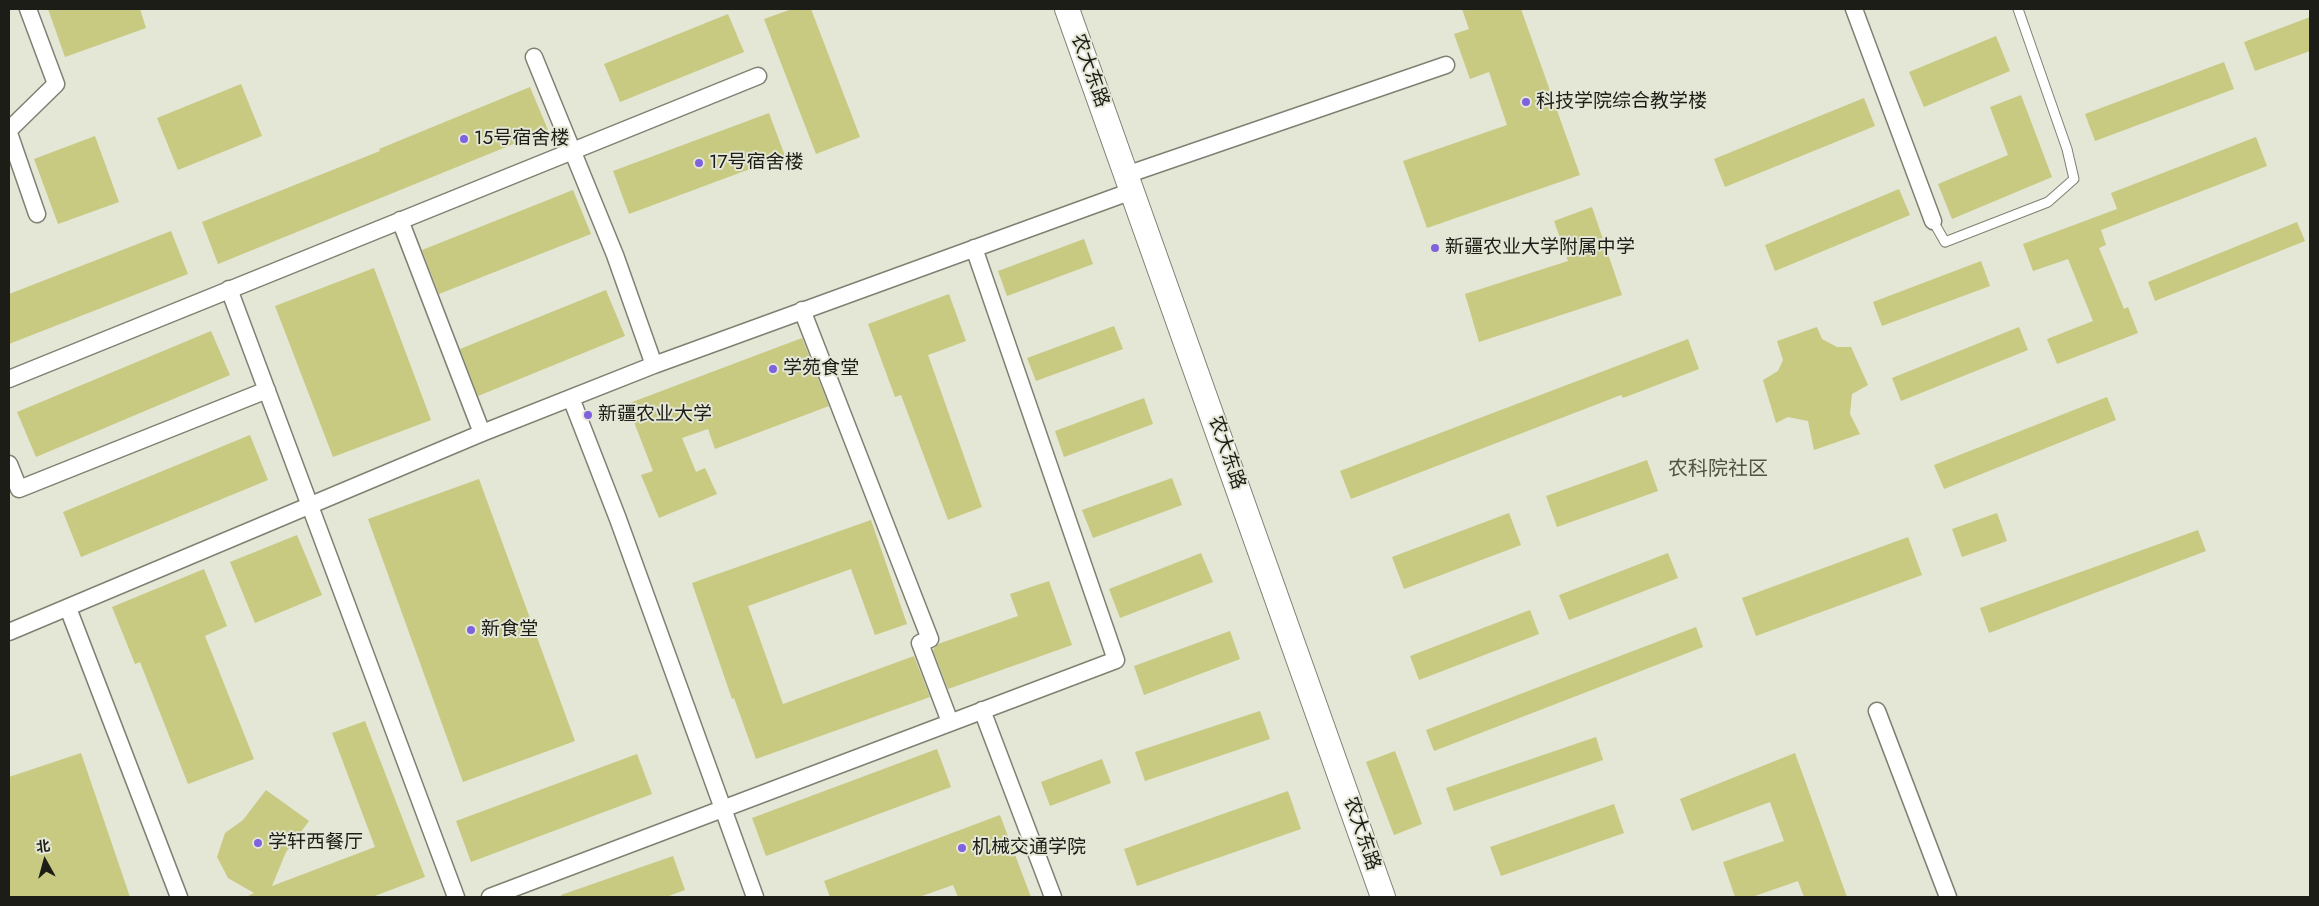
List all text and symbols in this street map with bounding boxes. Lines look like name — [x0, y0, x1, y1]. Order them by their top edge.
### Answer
street label: 农大东路 — [1065, 31, 1113, 111]
place label: 科技学院综合教学楼 — [1536, 91, 1707, 113]
marker: 科技学院综合教学楼 — [1520, 96, 1532, 108]
place label: 15号宿舍楼 — [474, 128, 569, 150]
marker: 15号宿舍楼 — [458, 133, 470, 145]
place label: 17号宿舍楼 — [709, 152, 804, 174]
marker: 17号宿舍楼 — [693, 157, 705, 169]
place label: 新疆农业大学附属中学 — [1445, 237, 1635, 259]
marker: 新疆农业大学附属中学 — [1429, 242, 1441, 254]
place label: 学苑食堂 — [783, 358, 859, 380]
marker: 学苑食堂 — [767, 363, 779, 375]
place label: 新疆农业大学 — [598, 404, 712, 426]
marker: 新疆农业大学 — [582, 409, 594, 421]
street label: 农大东路 — [1203, 413, 1249, 493]
district label: 农科院社区 — [1668, 458, 1768, 482]
place label: 新食堂 — [481, 619, 538, 641]
marker: 新食堂 — [465, 624, 477, 636]
street label: 农大东路 — [1338, 794, 1384, 874]
place label: 学轩西餐厅 — [268, 832, 363, 854]
text: 北 — [35, 835, 51, 857]
north arrow — [20, 836, 70, 886]
marker: 学轩西餐厅 — [252, 837, 264, 849]
place label: 机械交通学院 — [972, 837, 1086, 859]
marker: 机械交通学院 — [956, 842, 968, 854]

